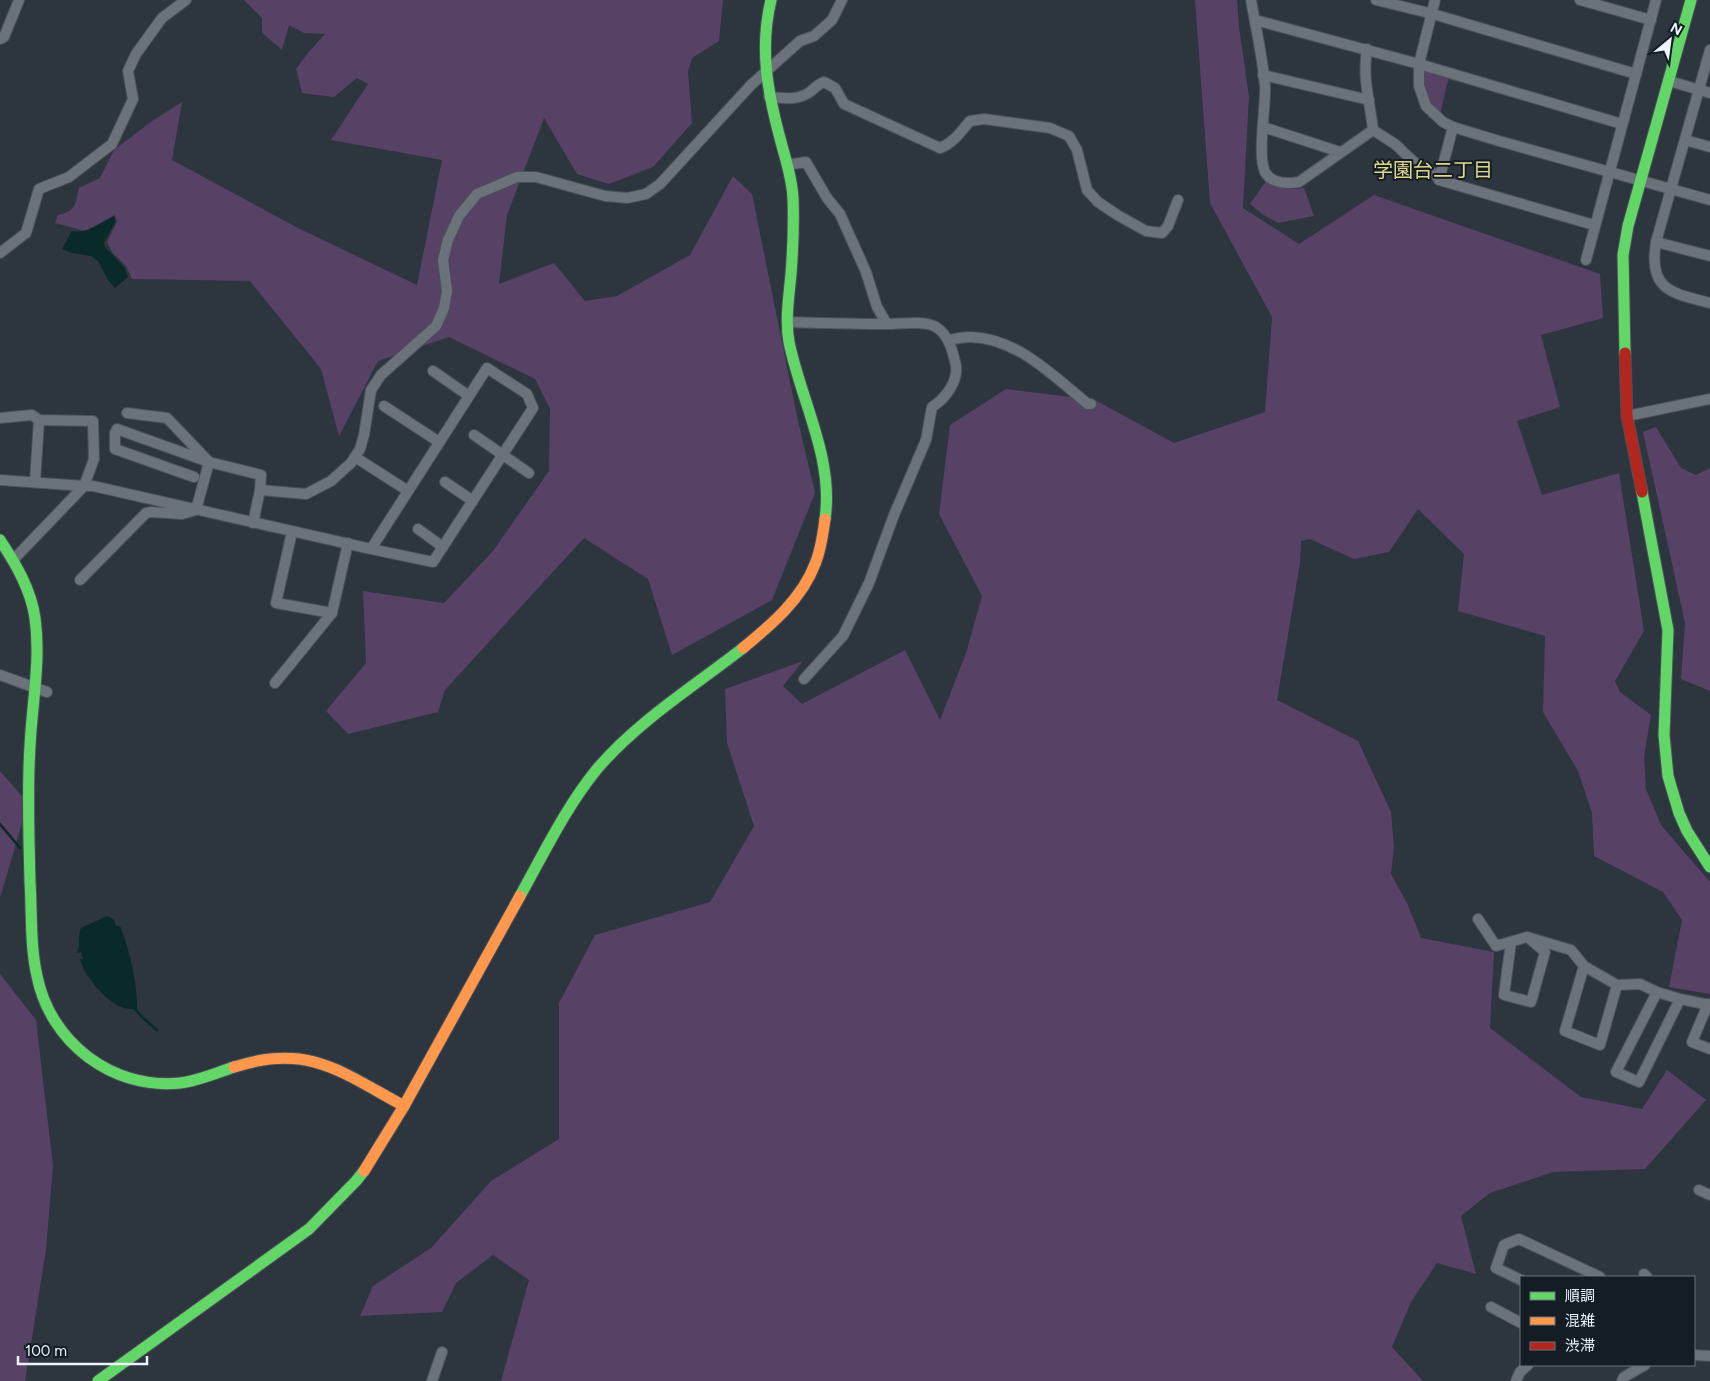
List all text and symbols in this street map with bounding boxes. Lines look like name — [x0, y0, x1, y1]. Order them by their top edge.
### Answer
north arrow — [1645, 15, 1695, 65]
text: N — [1667, 19, 1685, 39]
district label: 学園台二丁目 — [1373, 158, 1493, 182]
legend — [1520, 1276, 1695, 1366]
text: 順調 — [1565, 1287, 1595, 1305]
text: 混雑 — [1565, 1312, 1595, 1330]
scale bar — [18, 1334, 146, 1366]
text: 渋滞 — [1565, 1337, 1595, 1355]
text: 100 m — [25, 1342, 67, 1360]

